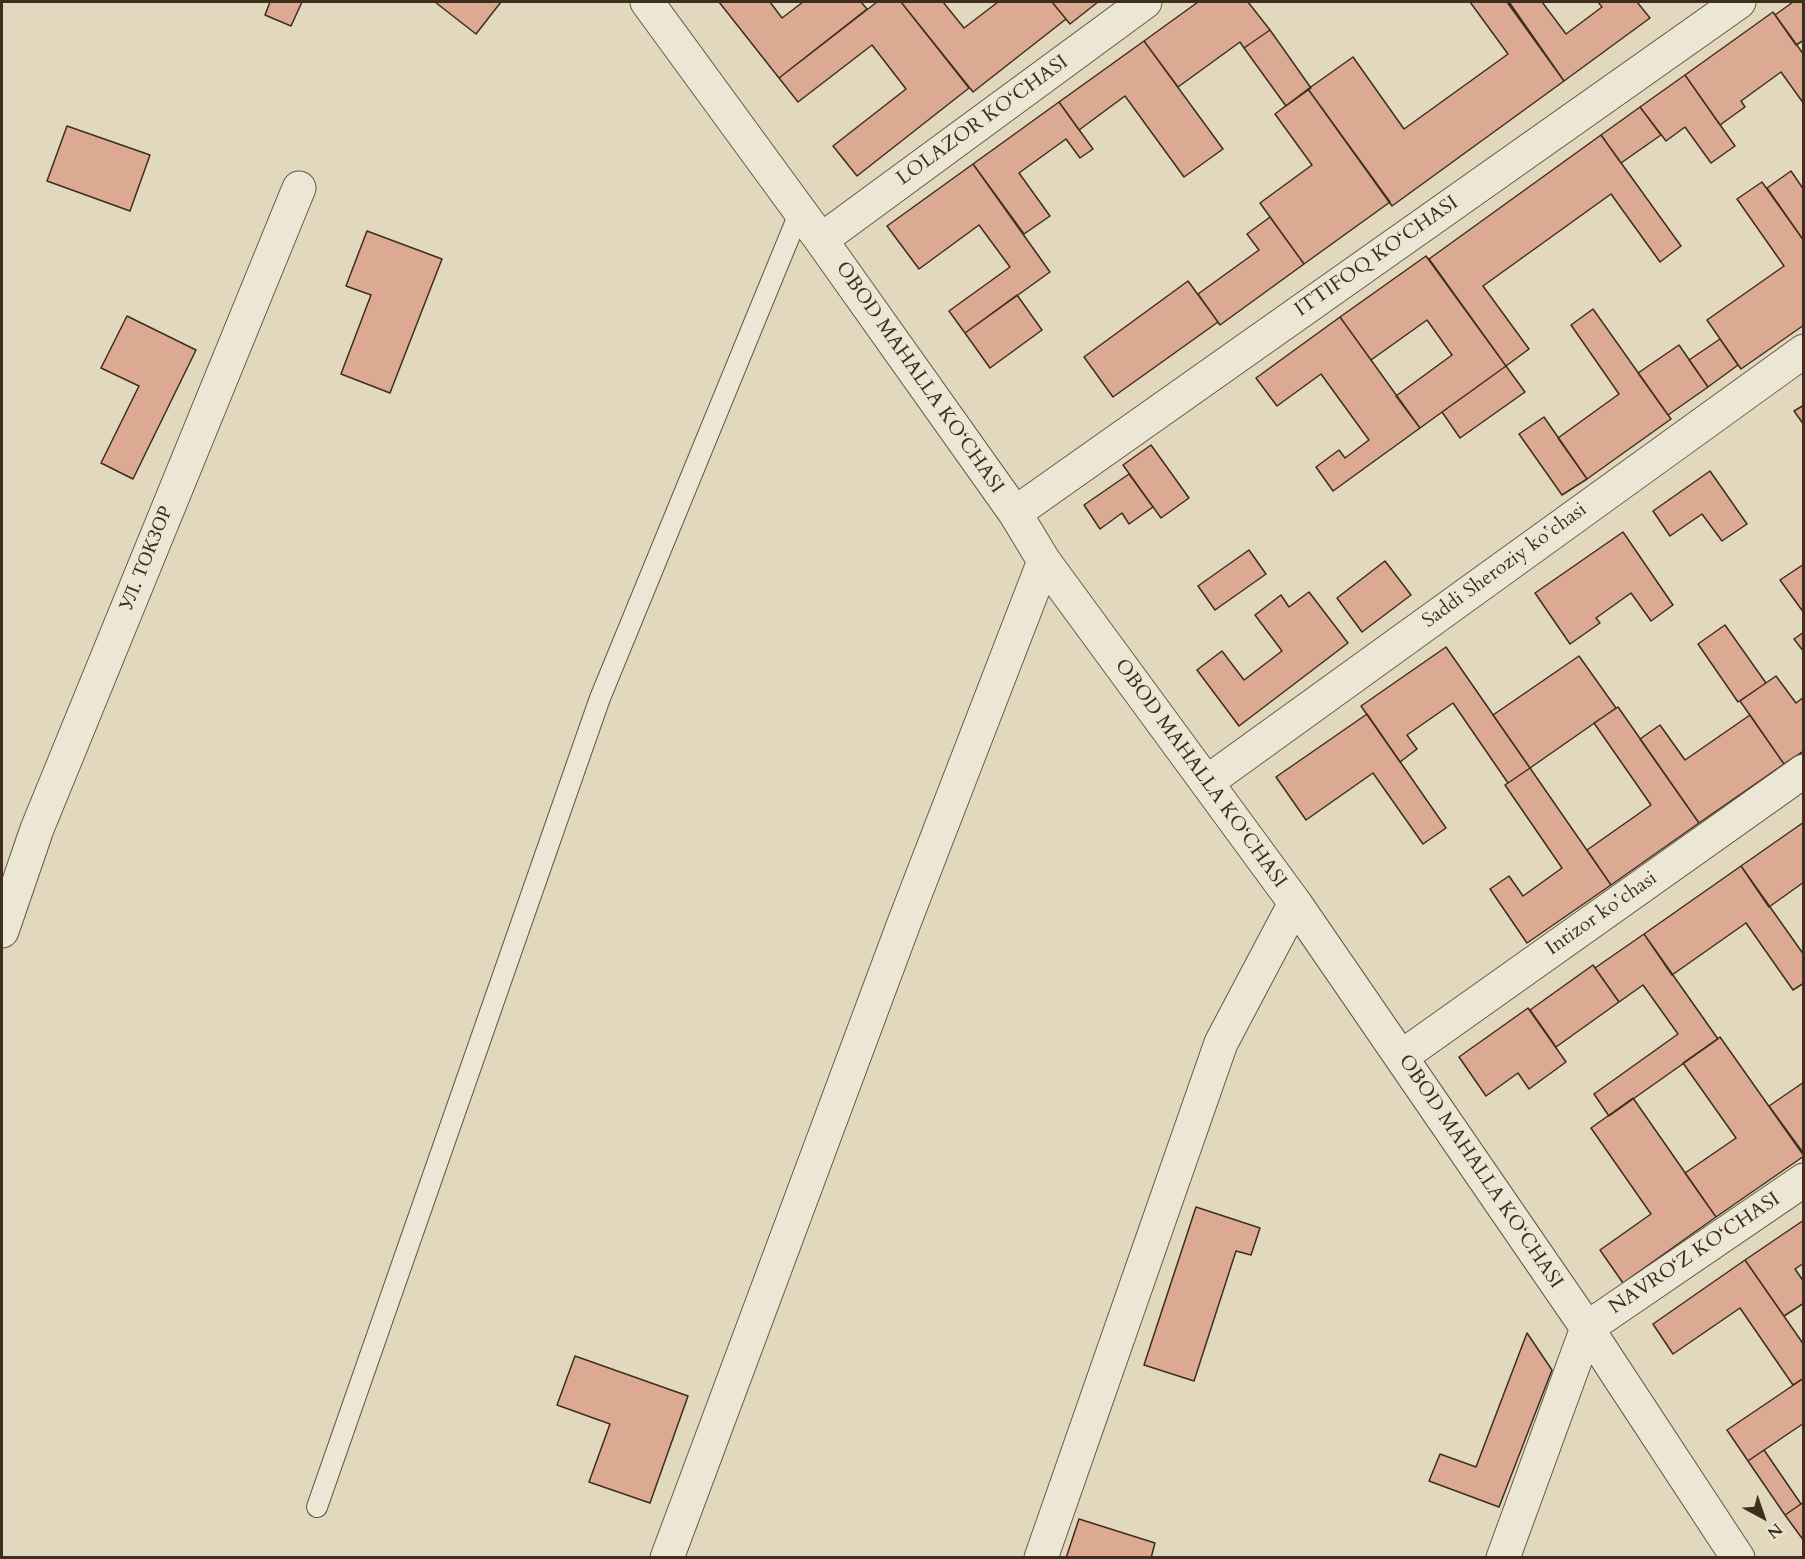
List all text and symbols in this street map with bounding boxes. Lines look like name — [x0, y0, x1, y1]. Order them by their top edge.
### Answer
street label: LOLAZOR KO‘CHASI — [893, 51, 1073, 191]
street label: ITTIFOQ KO‘CHASI — [1291, 192, 1463, 322]
street label: OBOD MAHALLA KO‘CHASI — [830, 258, 1008, 498]
street label: Saddi Sheroziy koʻchasi — [1418, 498, 1592, 634]
street label: УЛ. ТОКЗОР — [115, 503, 179, 615]
street label: OBOD MAHALLA KO‘CHASI — [1109, 655, 1291, 893]
street label: Intizor koʻchasi — [1542, 867, 1662, 961]
street label: OBOD MAHALLA KO‘CHASI — [1393, 1050, 1567, 1294]
street label: NAVRO‘Z KO‘CHASI — [1605, 1188, 1785, 1320]
north arrow — [1733, 1487, 1793, 1547]
text: N — [1762, 1518, 1787, 1544]

